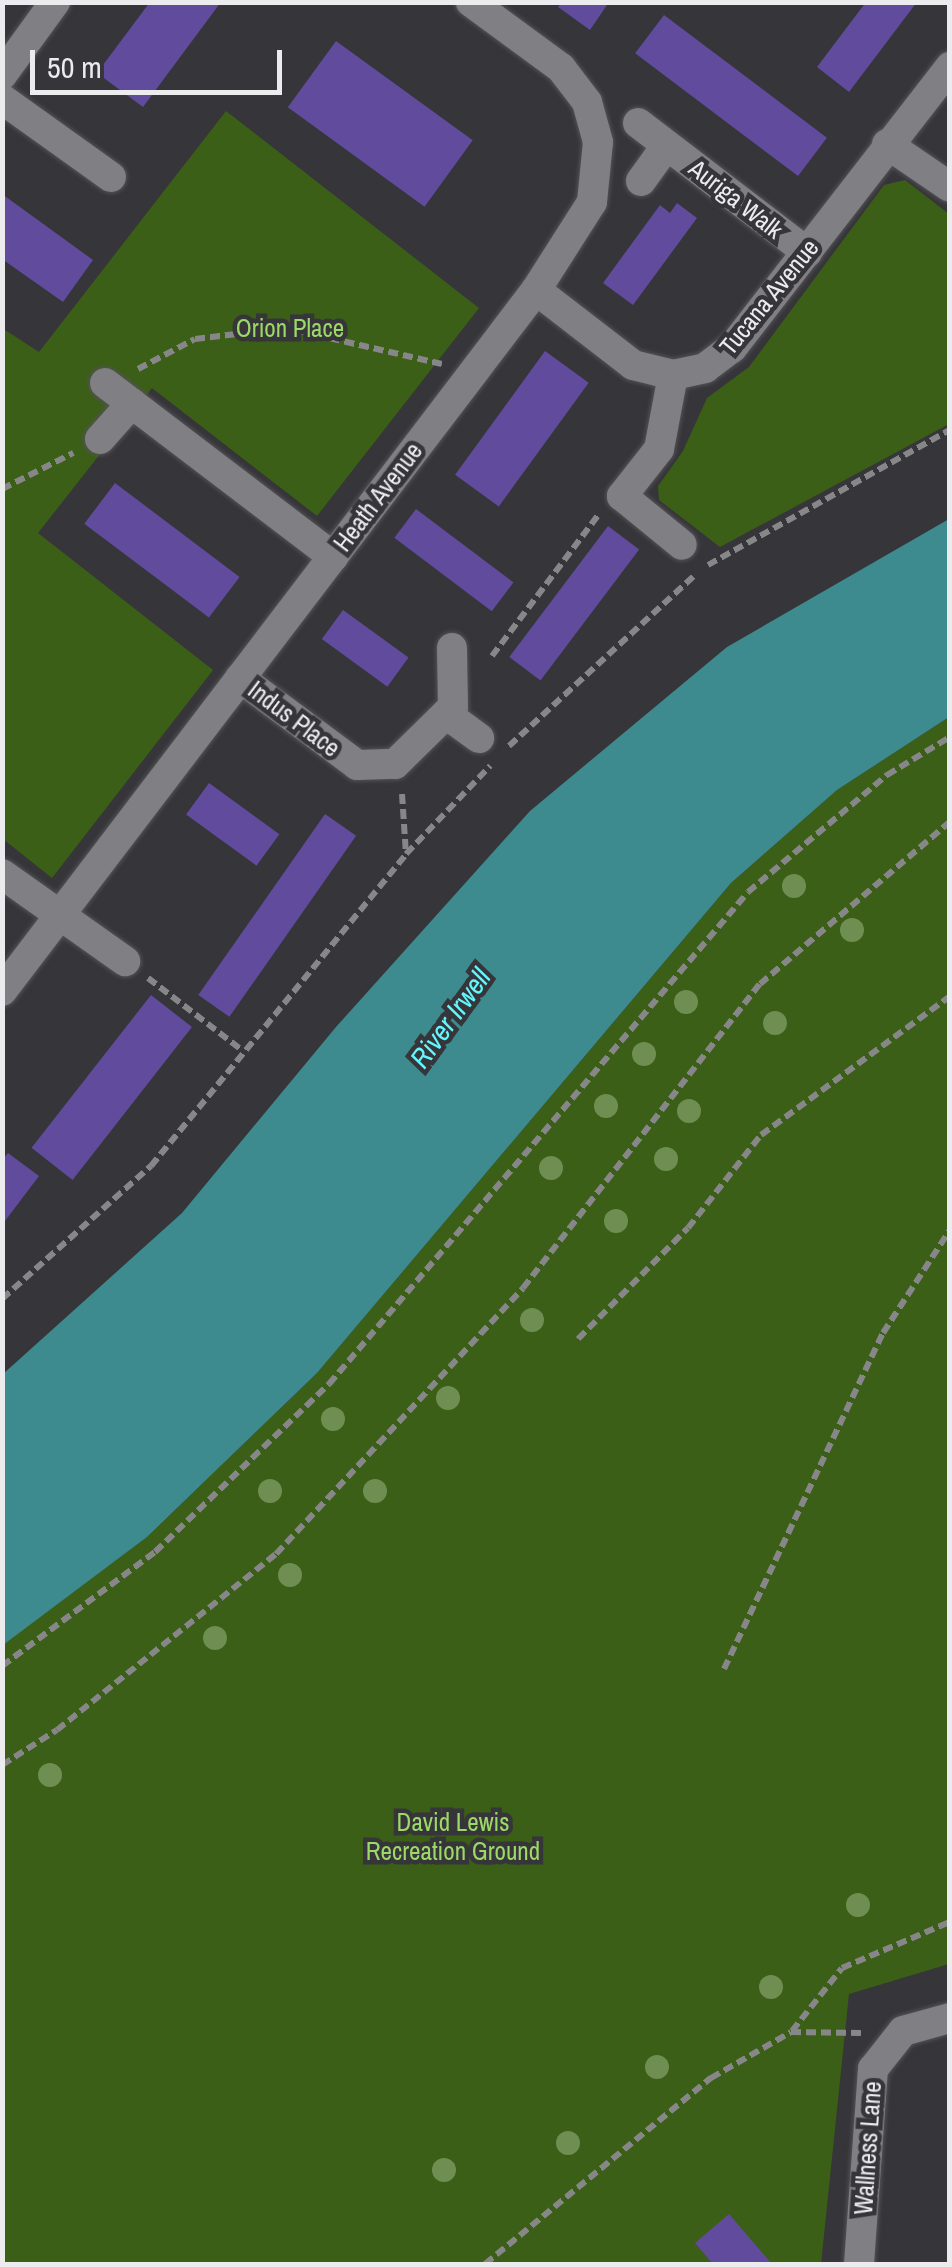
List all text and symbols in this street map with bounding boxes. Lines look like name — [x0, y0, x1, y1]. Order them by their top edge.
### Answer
scale bar — [35, 30, 288, 92]
text: 50 m — [47, 47, 102, 87]
street label: Auriga Walk — [683, 153, 789, 245]
street label: Tucana Avenue — [713, 233, 825, 361]
park label: Orion Place — [236, 313, 344, 343]
street label: Heath Avenue — [327, 436, 429, 558]
street label: Indus Place — [242, 675, 346, 763]
water label: River Irwell — [403, 962, 497, 1074]
park label: David Lewis Recreation Ground — [366, 1808, 540, 1867]
street label: Wallness Lane — [848, 2080, 888, 2216]

